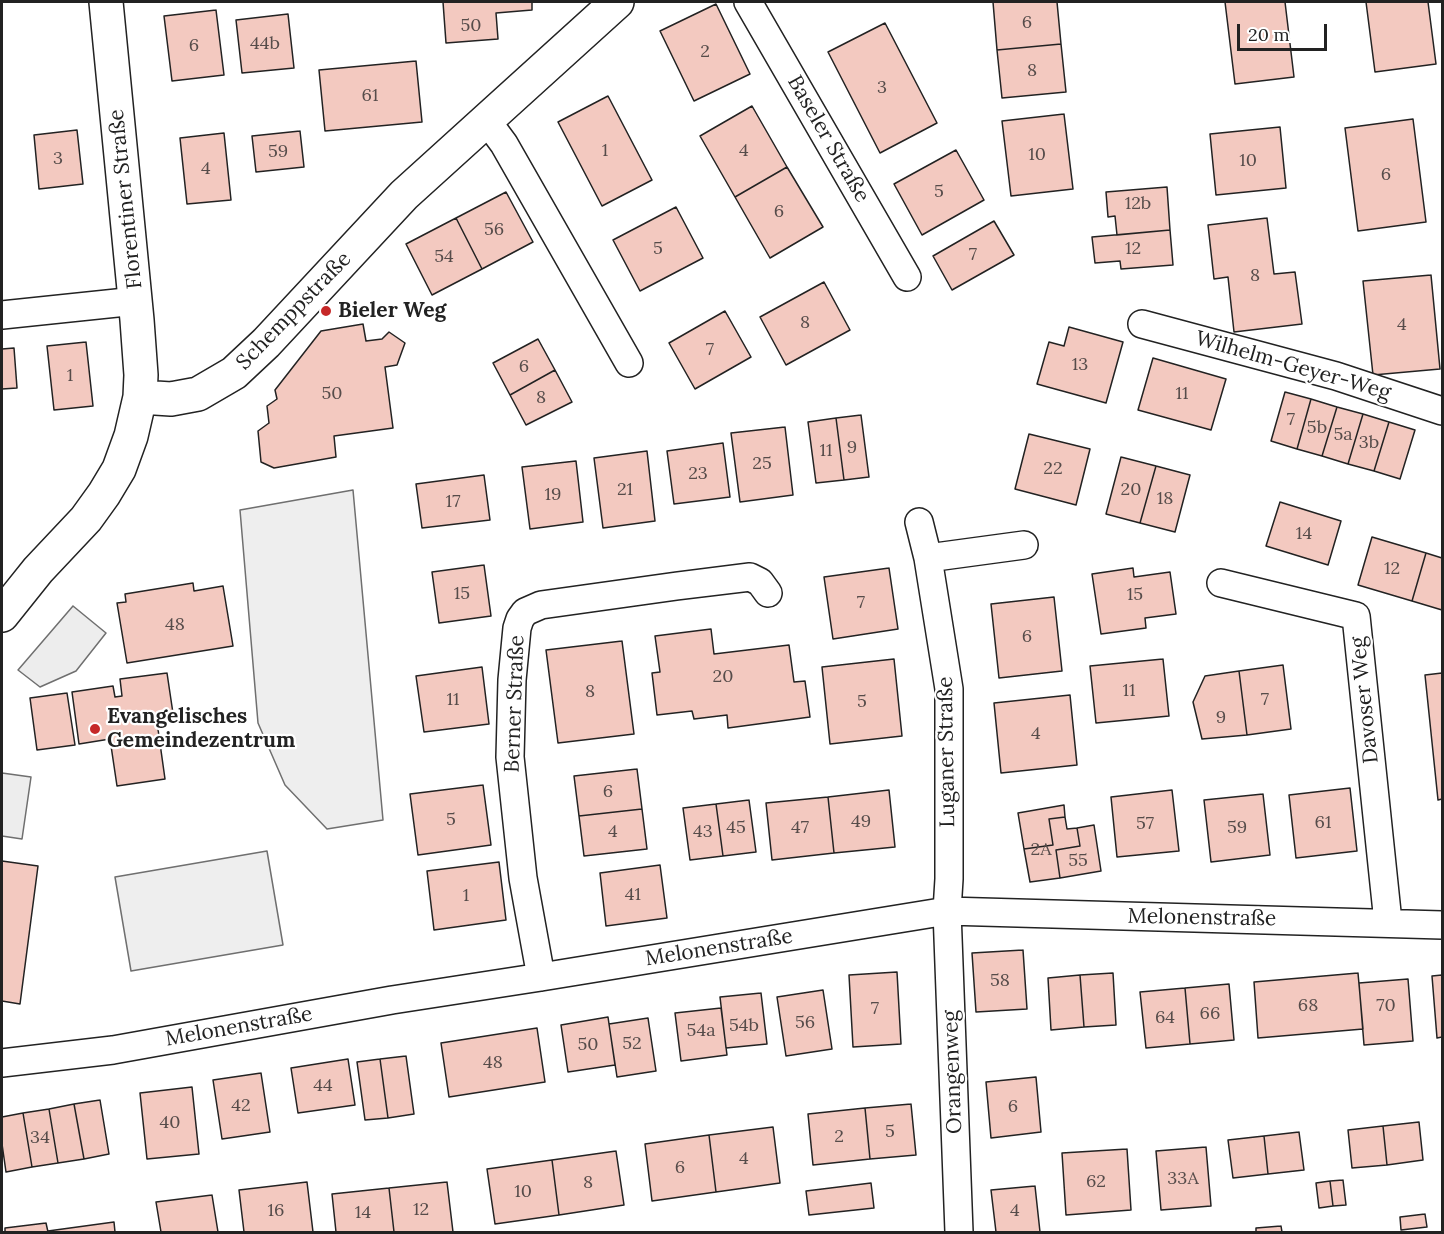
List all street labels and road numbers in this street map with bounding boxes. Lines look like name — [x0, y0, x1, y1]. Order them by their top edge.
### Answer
street label: Baseler Straße — [782, 71, 874, 207]
street label: Florentiner Straße — [104, 108, 148, 290]
street label: Schemppstraße — [231, 247, 357, 375]
street label: Wilhelm-Geyer-Weg — [1192, 326, 1394, 406]
street label: Berner Straße — [500, 635, 530, 773]
street label: Davoser Weg — [1346, 635, 1384, 765]
street label: Luganer Straße — [933, 676, 961, 828]
street label: Melonenstraße — [1127, 904, 1277, 932]
street label: Melonenstraße — [644, 924, 794, 972]
street label: Melonenstraße — [164, 1002, 314, 1052]
street label: Orangenweg — [938, 1010, 968, 1134]

